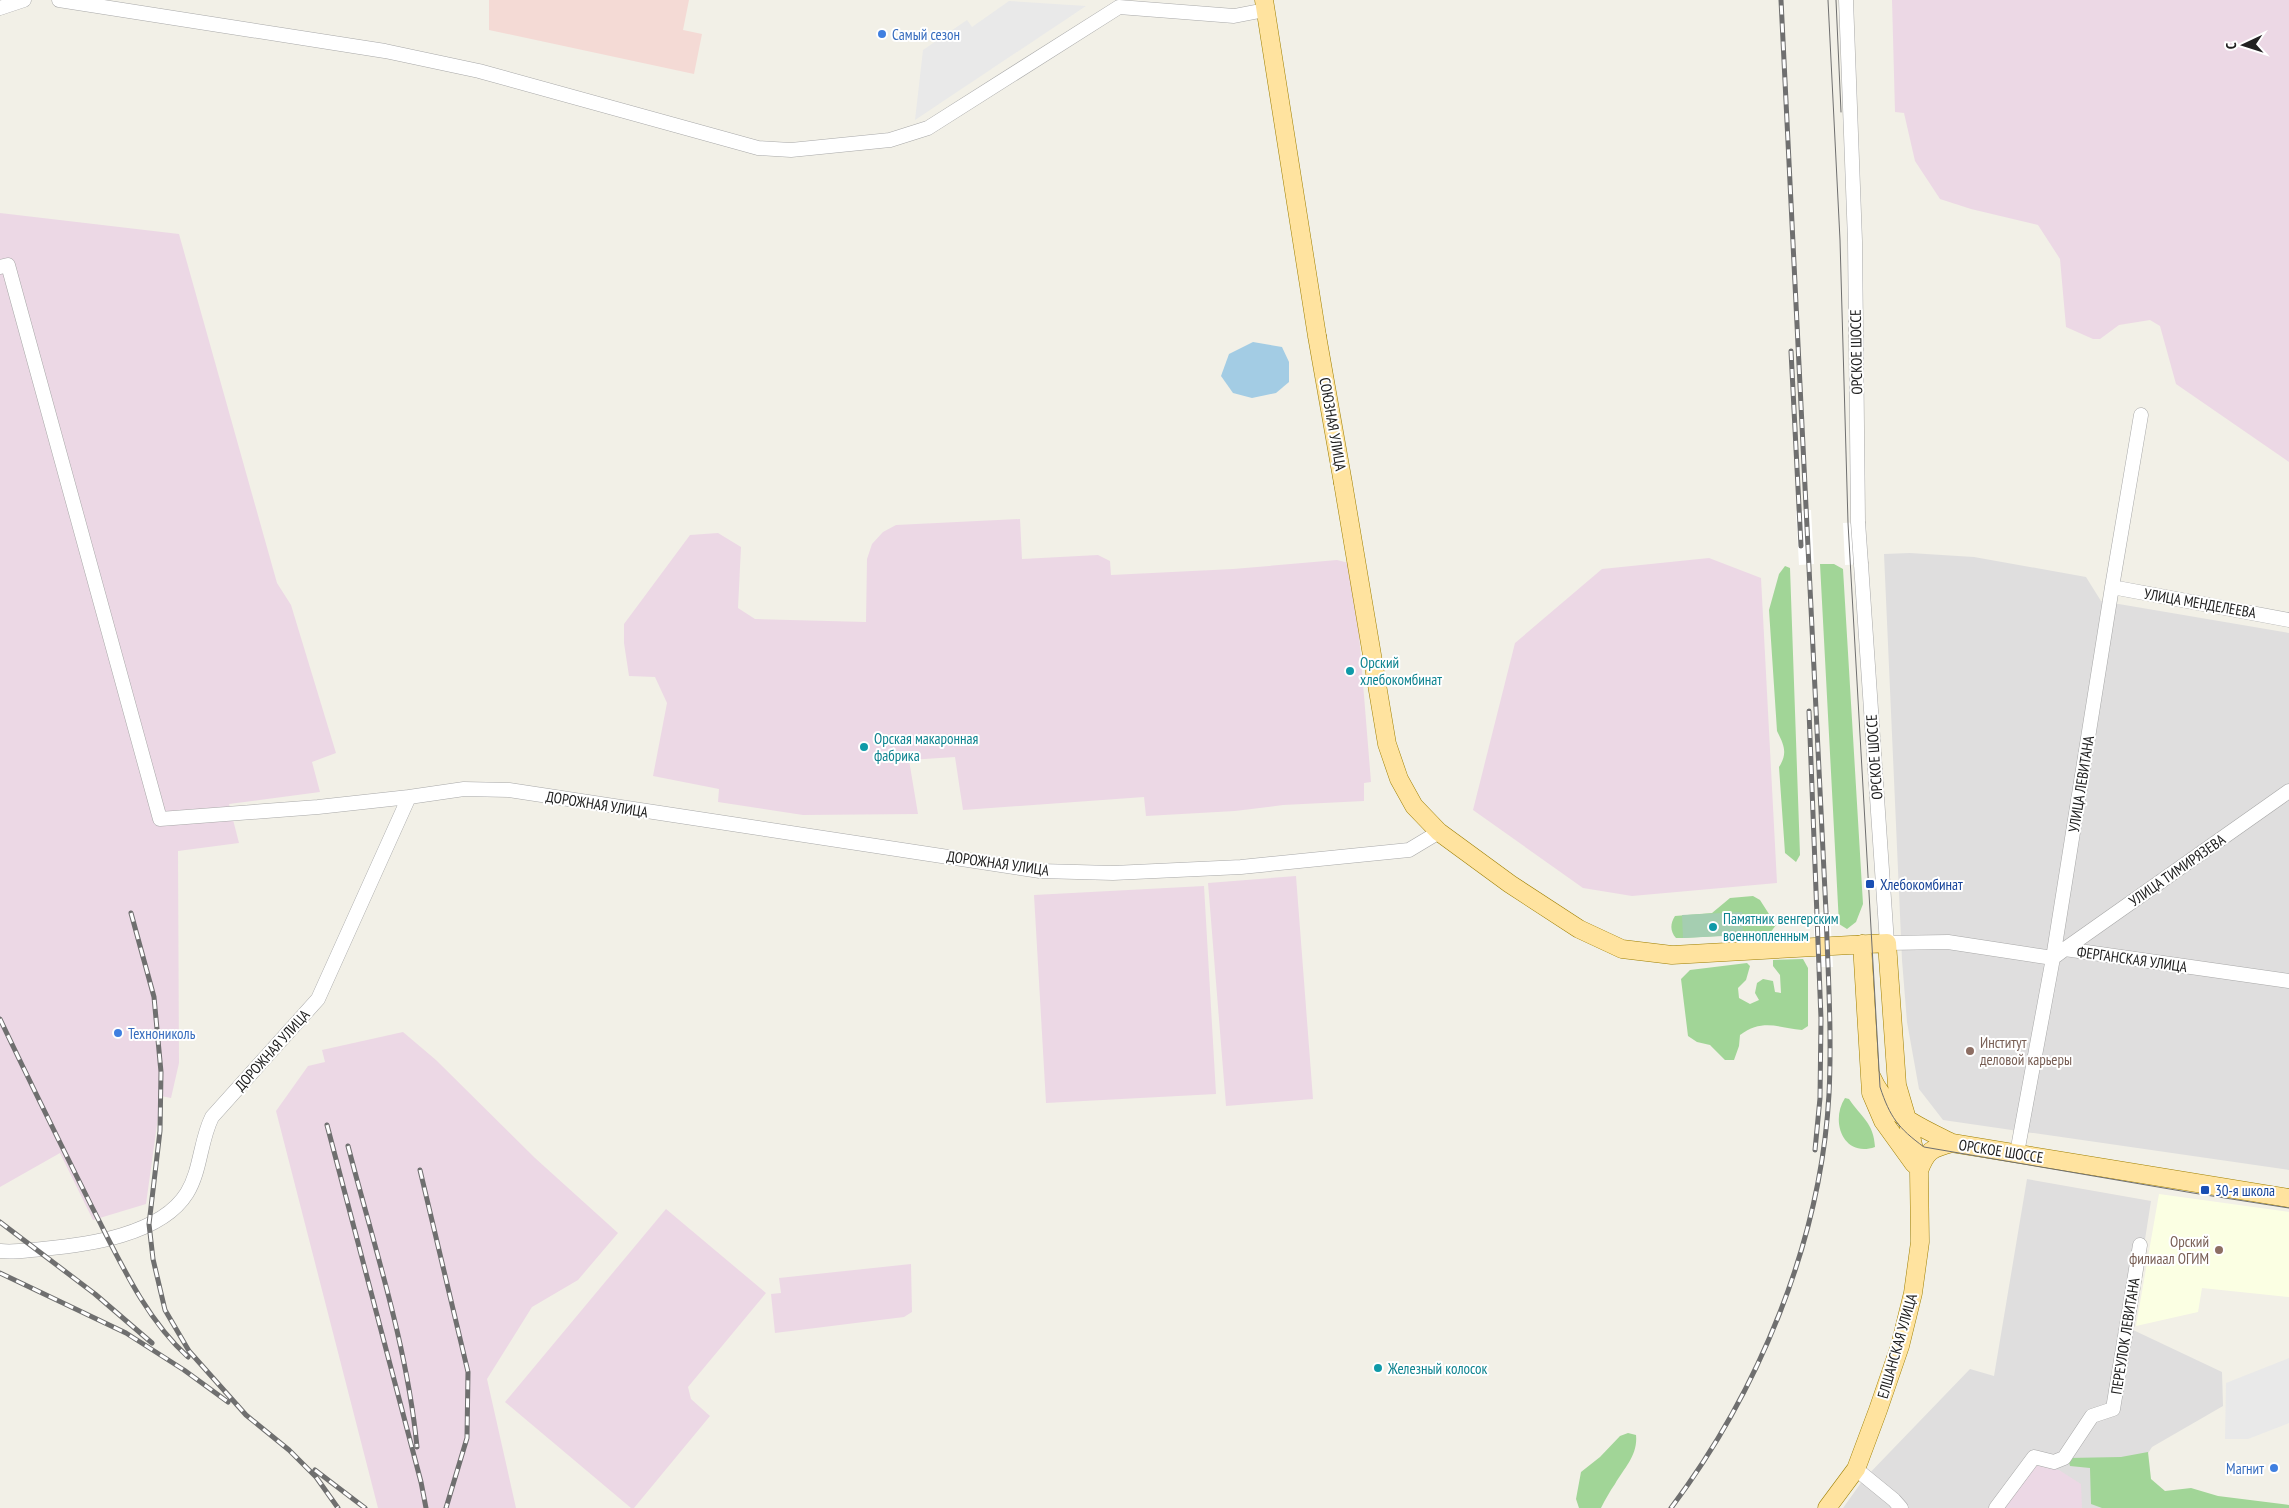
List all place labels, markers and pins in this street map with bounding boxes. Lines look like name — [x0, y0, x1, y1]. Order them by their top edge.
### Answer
place label: Самый сезон — [892, 25, 960, 44]
marker: Самый сезон — [876, 28, 888, 40]
place label: Орский хлебокомбинат — [1360, 653, 1442, 689]
marker: Орский хлебокомбинат — [1344, 665, 1356, 677]
place label: Орская макаронная фабрика — [874, 729, 979, 765]
marker: Орская макаронная фабрика — [858, 741, 870, 753]
place label: Хлебокомбинат — [1880, 875, 1963, 894]
marker: Хлебокомбинат — [1864, 878, 1876, 890]
place label: Памятник венгерским военнопленным — [1723, 909, 1839, 945]
marker: Памятник венгерским военнопленным — [1707, 921, 1719, 933]
place label: Технониколь — [128, 1024, 196, 1043]
marker: Технониколь — [112, 1027, 124, 1039]
place label: Институт деловой карьеры — [1980, 1033, 2072, 1069]
marker: Институт деловой карьеры — [1964, 1045, 1976, 1057]
place label: 30-я школа — [2215, 1181, 2275, 1200]
marker: 30-я школа — [2199, 1184, 2211, 1196]
place label: Орский филиаал ОГИМ — [2129, 1232, 2209, 1268]
marker: Орский филиаал ОГИМ — [2213, 1244, 2225, 1256]
place label: Железный колосок — [1387, 1359, 1488, 1378]
marker: Железный колосок — [1372, 1362, 1384, 1374]
place label: Магнит — [2226, 1459, 2264, 1478]
marker: Магнит — [2268, 1462, 2280, 1474]

